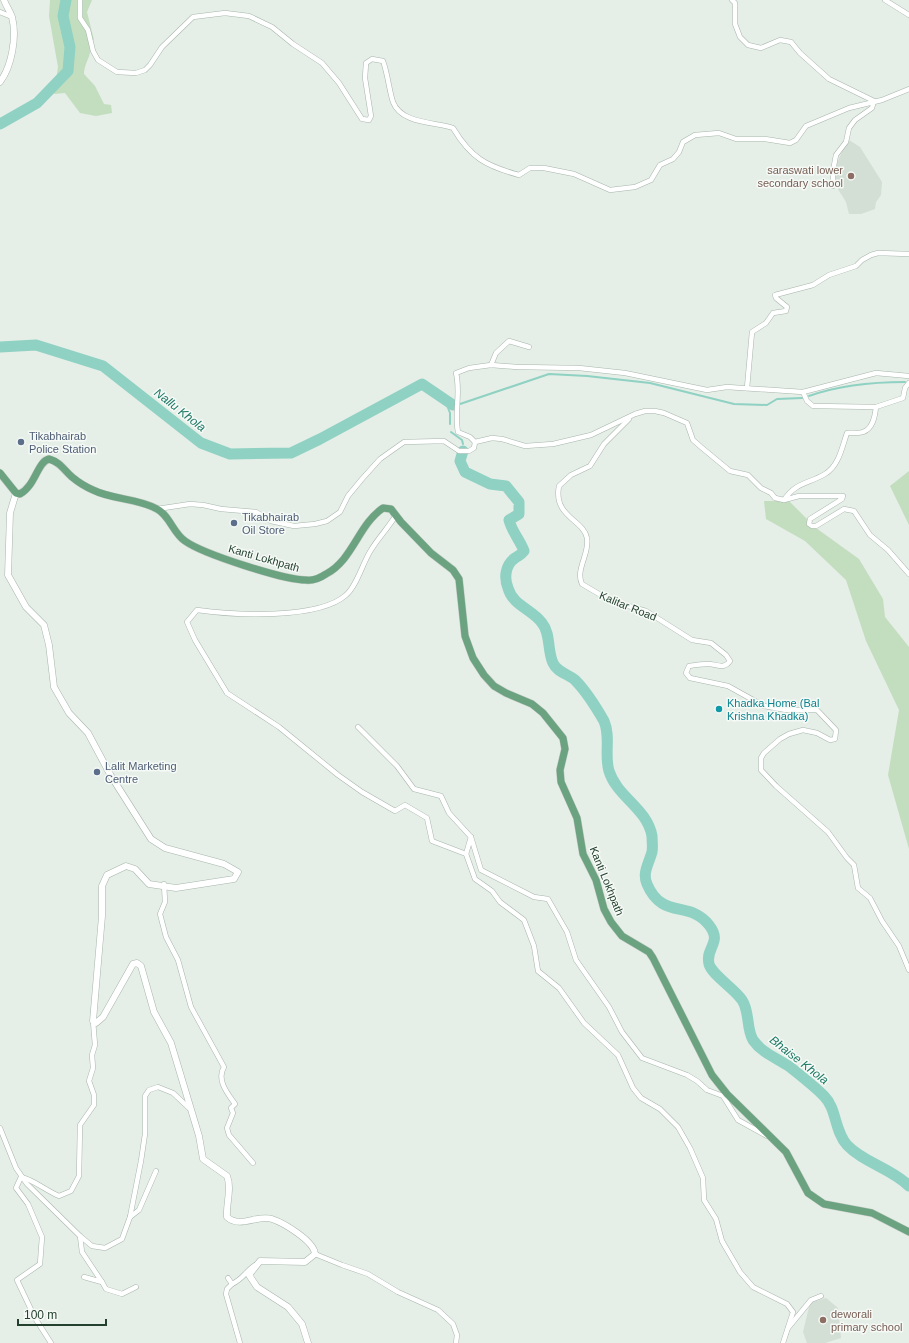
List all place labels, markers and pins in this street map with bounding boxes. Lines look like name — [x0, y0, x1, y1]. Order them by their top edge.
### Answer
place label: saraswati lower secondary school — [757, 164, 843, 189]
marker: saraswati lower secondary school — [846, 171, 856, 181]
place label: Tikabhairab Police Station — [29, 430, 96, 455]
marker: Tikabhairab Police Station — [16, 437, 26, 447]
place label: Tikabhairab Oil Store — [242, 511, 299, 536]
marker: Tikabhairab Oil Store — [229, 518, 239, 528]
place label: Khadka Home (Bal Krishna Khadka) — [727, 697, 819, 722]
marker: Khadka Home (Bal Krishna Khadka) — [714, 704, 724, 714]
place label: Lalit Marketing Centre — [105, 760, 177, 785]
marker: Lalit Marketing Centre — [92, 767, 102, 777]
place label: deworali primary school — [831, 1308, 903, 1333]
marker: deworali primary school — [818, 1315, 828, 1325]

